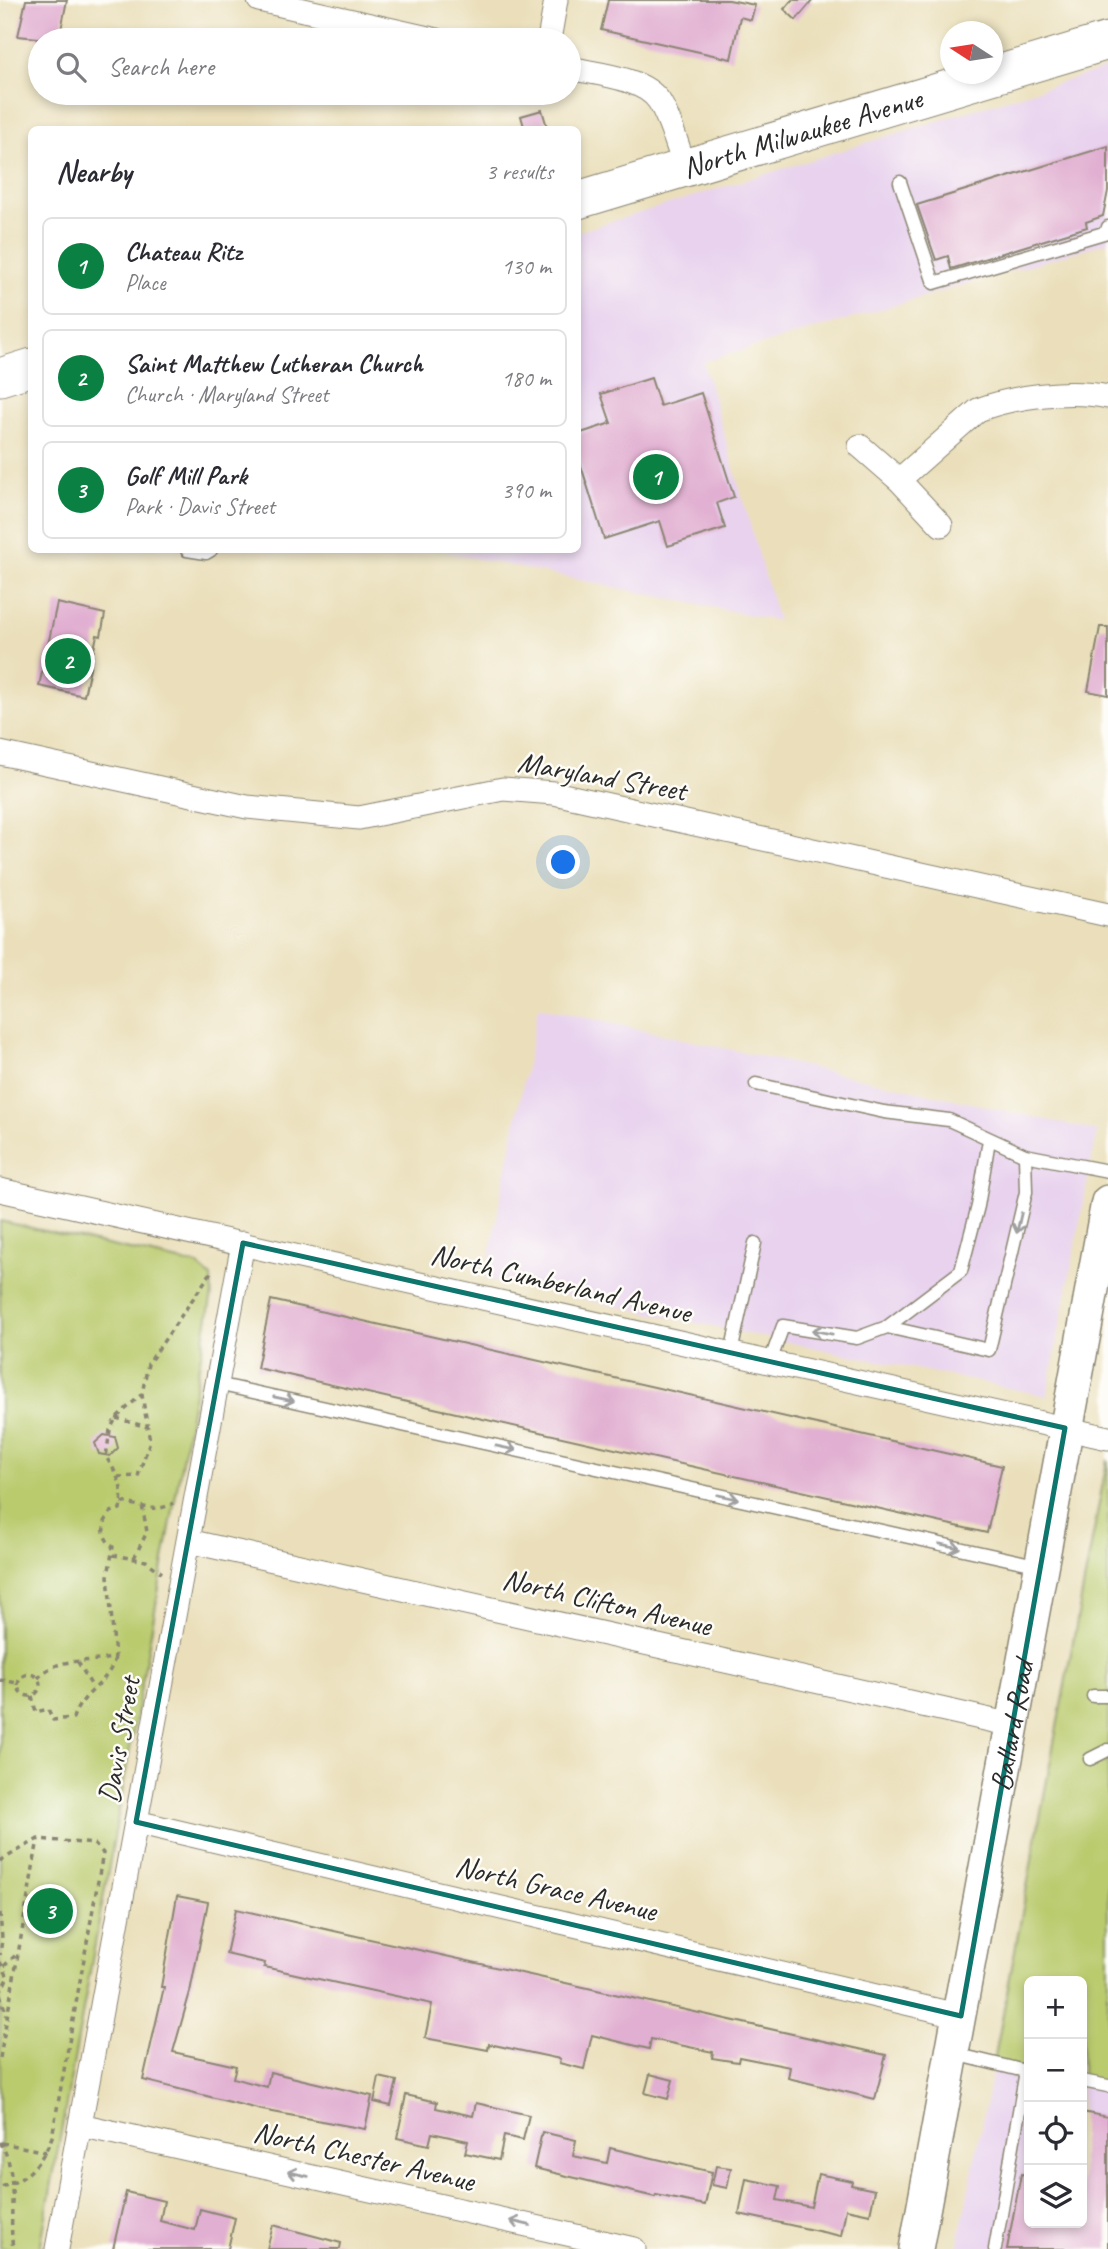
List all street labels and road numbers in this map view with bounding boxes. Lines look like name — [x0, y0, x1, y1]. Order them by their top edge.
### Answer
street label: North Milwaukee Avenue — [678, 78, 929, 187]
street label: Maryland Street — [515, 743, 692, 810]
street label: North Cumberland Avenue — [427, 1235, 697, 1332]
street label: North Clifton Avenue — [499, 1560, 717, 1645]
street label: Ballard Road — [981, 1653, 1043, 1794]
street label: Davis Street — [89, 1671, 149, 1806]
street label: North Grace Avenue — [452, 1846, 662, 1930]
street label: North Chester Avenue — [250, 2112, 480, 2200]

